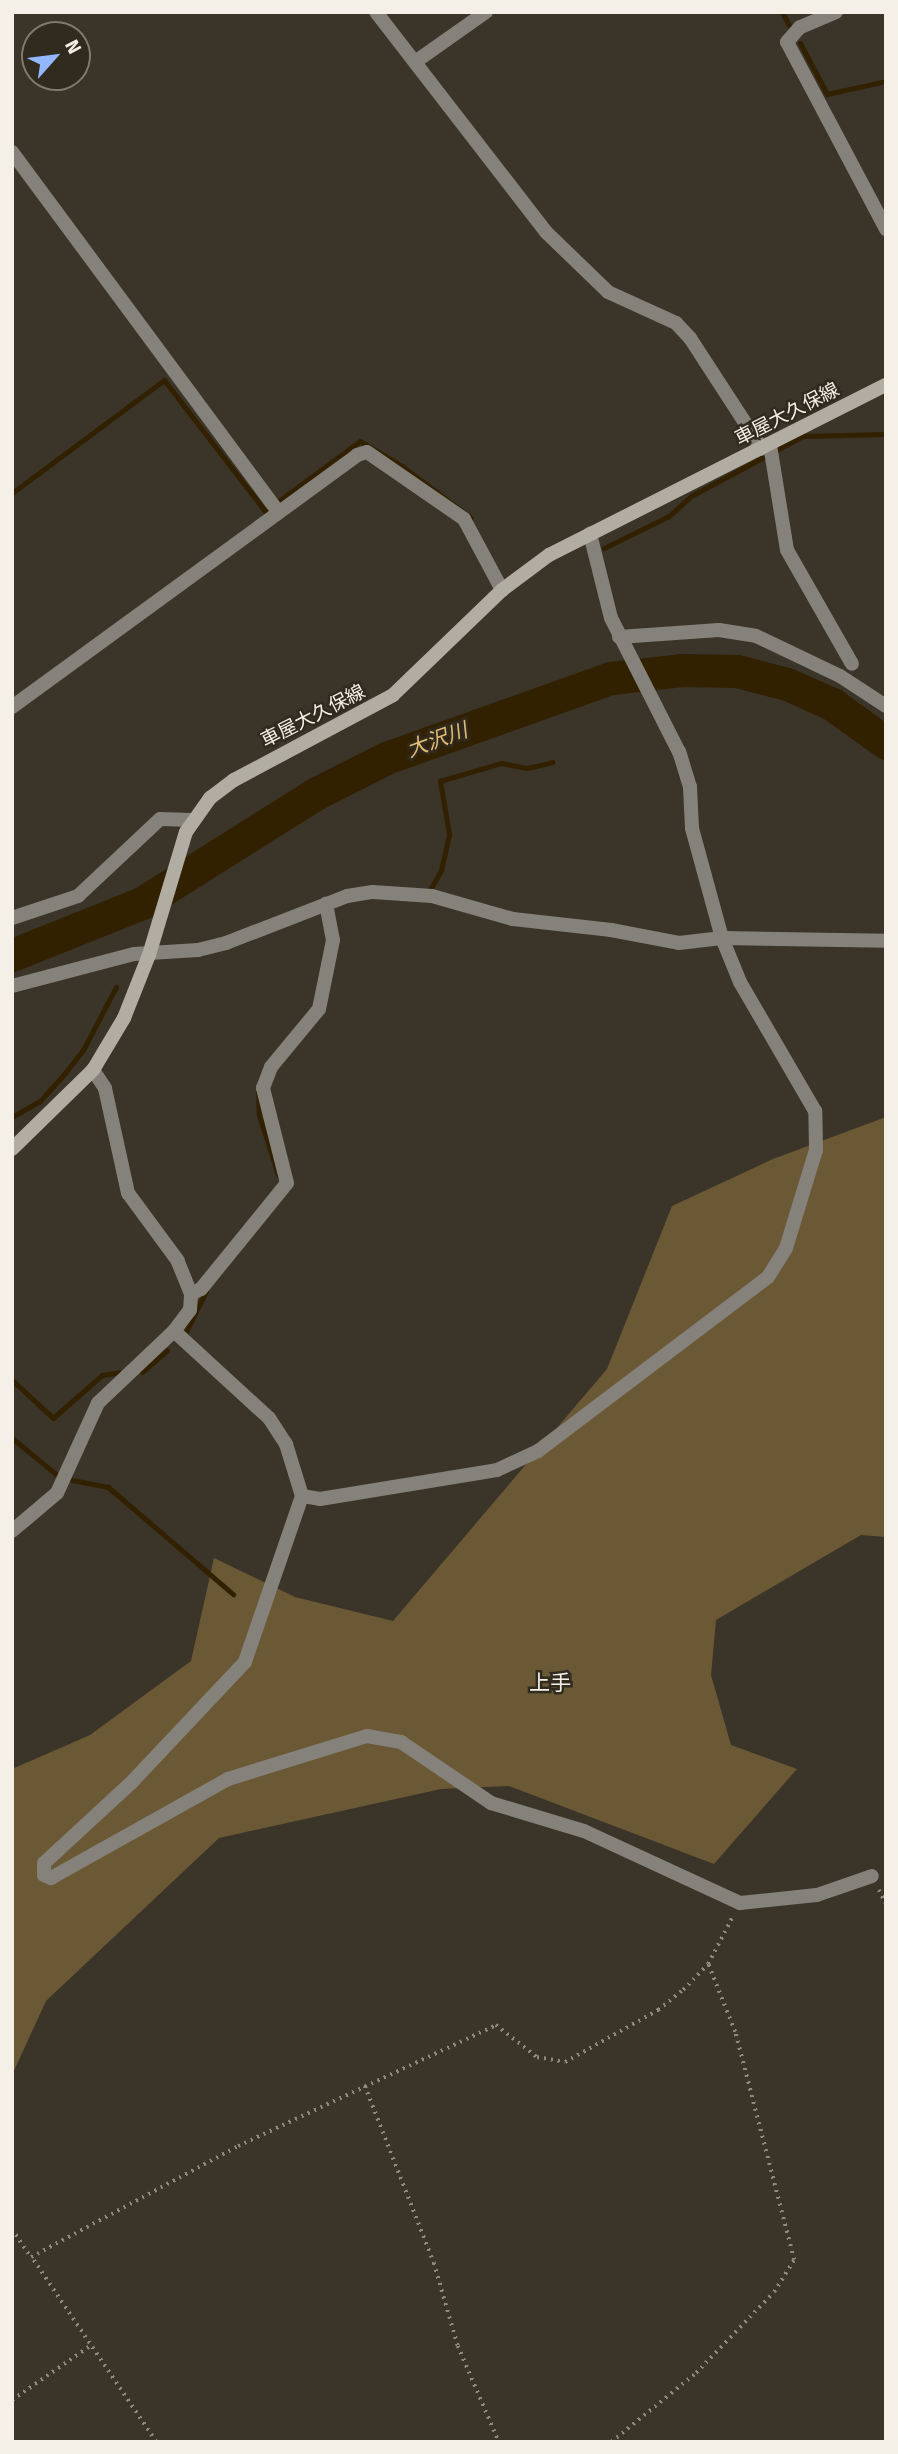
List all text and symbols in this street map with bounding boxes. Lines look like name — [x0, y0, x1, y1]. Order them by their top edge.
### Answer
north arrow — [21, 21, 91, 91]
text: N — [60, 36, 86, 58]
street label: 車屋大久保線 — [731, 378, 843, 450]
street label: 車屋大久保線 — [257, 680, 369, 752]
water label: 大沢川 — [403, 717, 471, 763]
district label: 上手 — [529, 1670, 571, 1696]

